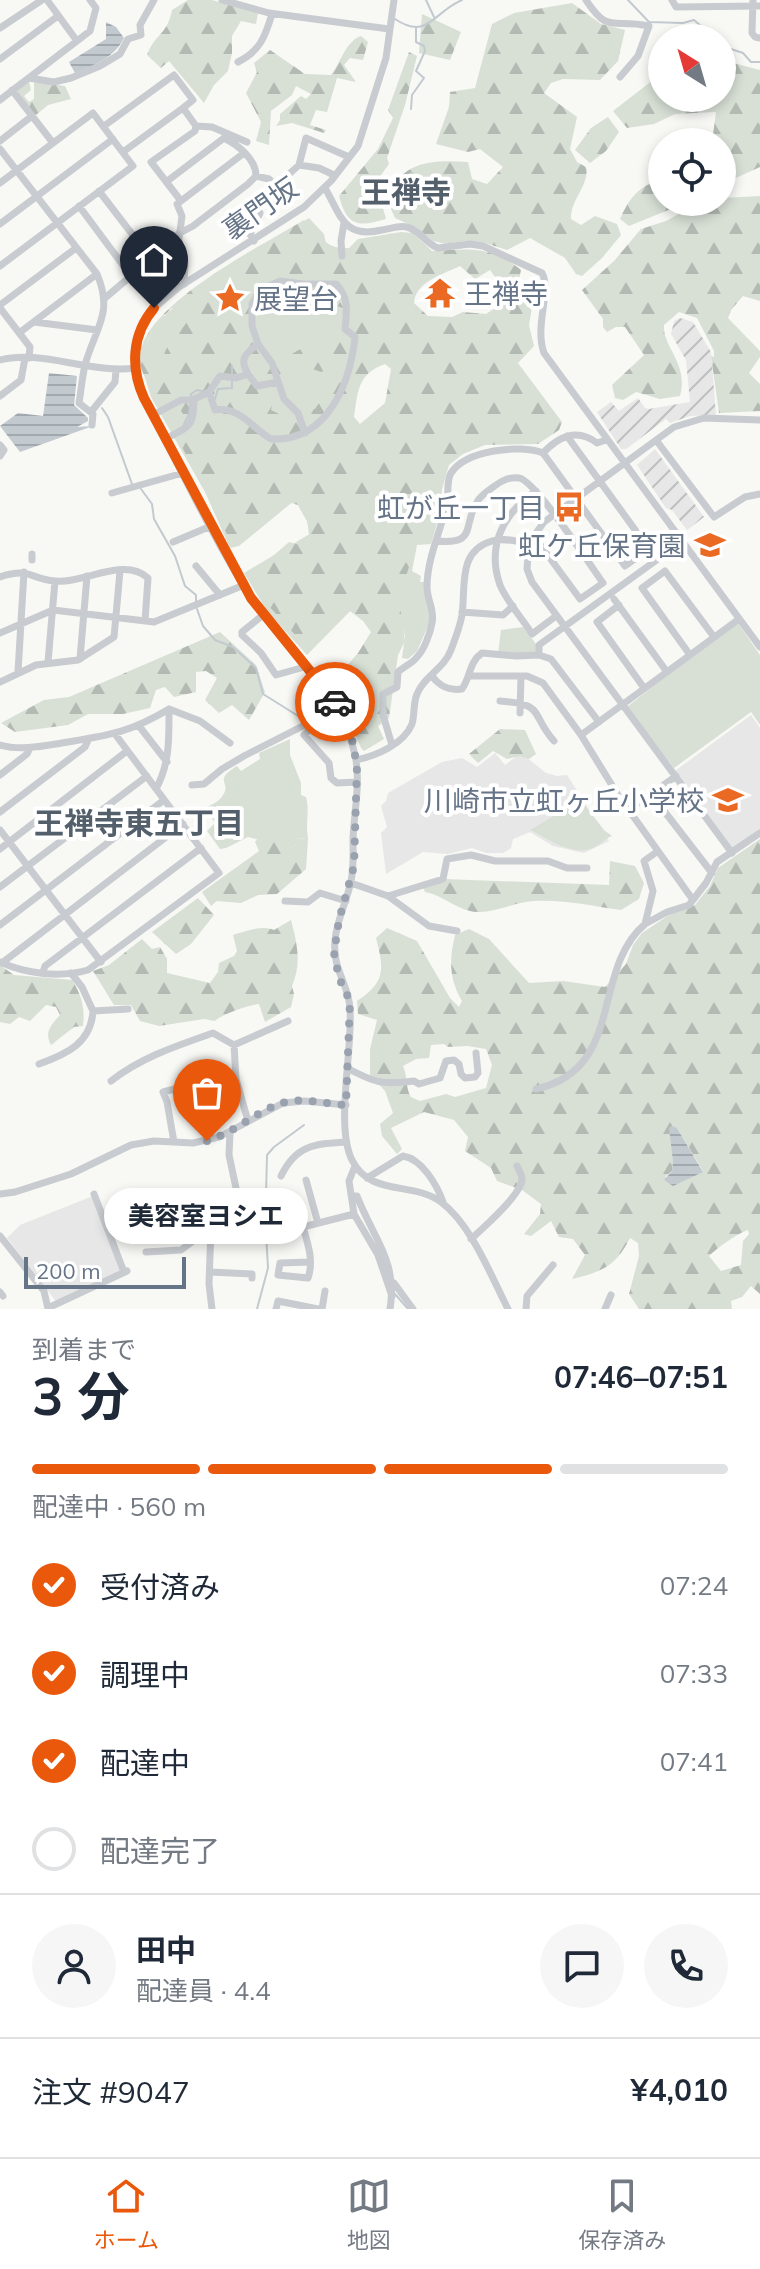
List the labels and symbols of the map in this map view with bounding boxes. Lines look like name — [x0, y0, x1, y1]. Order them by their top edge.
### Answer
north arrow — [648, 24, 736, 112]
street label: 裏門坂 — [216, 170, 304, 246]
district label: 王禅寺 — [361, 173, 451, 211]
pin — [120, 226, 188, 308]
temple icon: 王禅寺 — [423, 276, 457, 310]
place label: 王禅寺 — [464, 276, 548, 311]
place icon: 展望台 — [213, 281, 247, 315]
place label: 展望台 — [254, 281, 338, 316]
place label: 虹が丘一丁目 — [377, 490, 545, 525]
bus stop icon: 虹が丘一丁目 — [552, 490, 586, 524]
place label: 虹ケ丘保育園 — [518, 528, 686, 563]
school or university icon: 虹ケ丘保育園 — [693, 528, 727, 562]
courier — [295, 662, 375, 742]
place label: 川崎市立虹ヶ丘小学校 — [424, 783, 704, 818]
school or university icon: 川崎市立虹ヶ丘小学校 — [711, 783, 745, 817]
district label: 王禅寺東五丁目 — [34, 804, 244, 842]
pin — [173, 1059, 241, 1141]
callout: 美容室ヨシエ — [105, 1189, 309, 1245]
scale bar — [24, 1253, 186, 1289]

